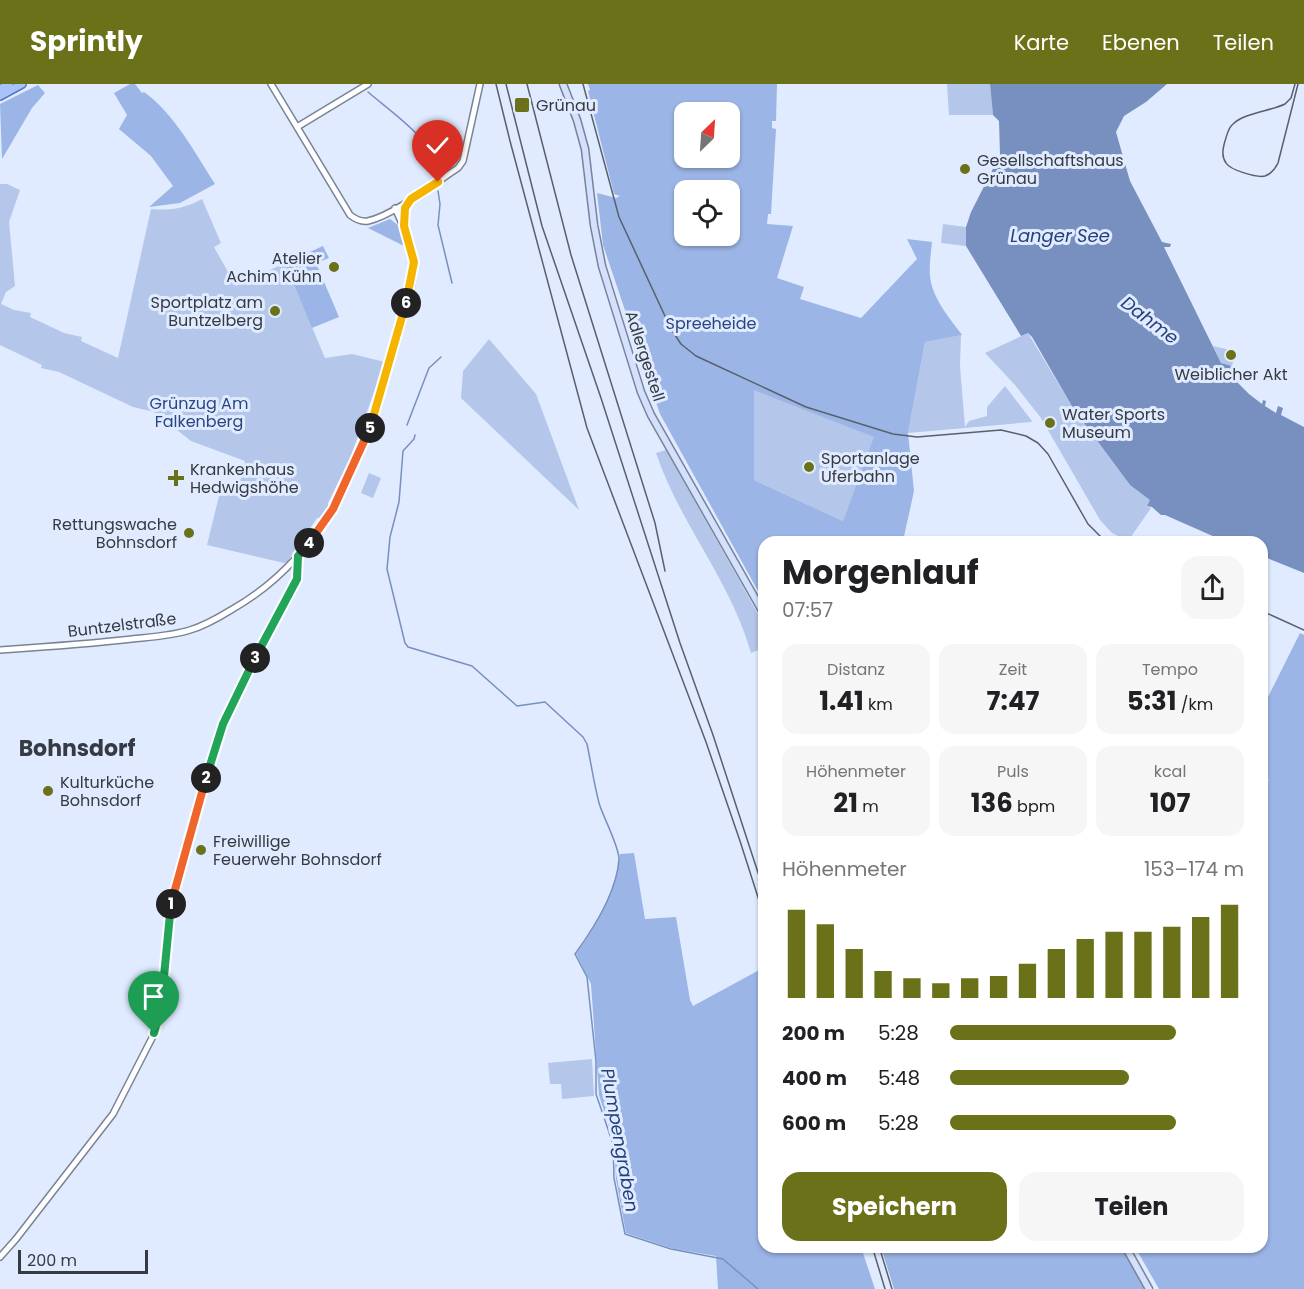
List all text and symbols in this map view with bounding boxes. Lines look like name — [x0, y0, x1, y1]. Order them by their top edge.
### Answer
text: Sprintly — [30, 22, 143, 61]
text: Karte — [1014, 28, 1069, 57]
text: Ebenen — [1102, 28, 1180, 57]
text: Teilen — [1213, 28, 1274, 57]
place label: Grünau — [536, 94, 596, 117]
marker: Grünau — [513, 96, 531, 114]
north arrow — [674, 102, 740, 168]
map controls — [674, 102, 740, 246]
pin — [412, 120, 463, 182]
icon: check — [421, 129, 454, 162]
place label: Gesellschaftshaus Grünau — [977, 149, 1124, 190]
marker: Gesellschaftshaus Grünau — [958, 162, 972, 176]
button: locate — [674, 180, 740, 246]
water label: Langer See — [1010, 223, 1110, 248]
place label: Atelier Achim Kühn — [226, 247, 322, 288]
marker: Atelier Achim Kühn — [327, 260, 341, 274]
pin: 6 — [391, 288, 421, 318]
water label: Dahme — [1116, 290, 1184, 350]
place label: Sportplatz am Buntzelberg — [151, 291, 263, 332]
text: 6 — [401, 291, 411, 314]
marker: Sportplatz am Buntzelberg — [268, 304, 282, 318]
street label: Adlergestell — [620, 308, 670, 404]
park label: Spreeheide — [666, 312, 756, 335]
marker: Weiblicher Akt — [1224, 348, 1238, 362]
place label: Weiblicher Akt — [1174, 363, 1288, 386]
park label: Grünzug Am Falkenberg — [150, 392, 248, 433]
place label: Water Sports Museum — [1062, 403, 1165, 444]
pin: 5 — [355, 413, 385, 443]
text: 5 — [365, 416, 375, 439]
marker: Water Sports Museum — [1043, 416, 1057, 430]
place label: Sportanlage Uferbahn — [821, 447, 920, 488]
place label: Krankenhaus Hedwigshöhe — [190, 458, 299, 499]
marker: Sportanlage Uferbahn — [802, 460, 816, 474]
marker: Krankenhaus Hedwigshöhe — [167, 469, 185, 487]
place label: Rettungswache Bohnsdorf — [52, 513, 177, 554]
marker: Rettungswache Bohnsdorf — [182, 526, 196, 540]
pin: 4 — [294, 528, 324, 558]
text: 4 — [304, 531, 314, 554]
text: Morgenlauf — [782, 549, 979, 596]
button: share — [1181, 556, 1244, 619]
text: 07:57 — [782, 596, 833, 624]
street label: Buntzelstraße — [66, 607, 178, 643]
pin: 3 — [240, 643, 270, 673]
text: 3 — [250, 646, 260, 669]
text: Distanz — [827, 658, 885, 681]
text: Zeit — [999, 658, 1027, 681]
text: Tempo — [1142, 658, 1198, 681]
text: 1.41 — [819, 683, 864, 719]
text: 7:47 — [987, 683, 1039, 719]
text: 5:31 — [1127, 683, 1177, 719]
text: km — [864, 693, 893, 716]
text: /km — [1177, 693, 1213, 716]
district label: Bohnsdorf — [19, 733, 135, 764]
text: Höhenmeter — [806, 760, 906, 783]
text: Puls — [997, 760, 1029, 783]
text: kcal — [1154, 760, 1186, 783]
pin: 2 — [191, 763, 221, 793]
text: 2 — [201, 766, 211, 789]
place label: Kulturküche Bohnsdorf — [60, 771, 154, 812]
marker: Kulturküche Bohnsdorf — [41, 784, 55, 798]
text: 21 — [833, 785, 858, 821]
text: 136 — [971, 785, 1013, 821]
text: 107 — [1150, 785, 1190, 821]
text: m — [858, 795, 879, 818]
text: bpm — [1013, 795, 1055, 818]
place label: Freiwillige Feuerwehr Bohnsdorf — [213, 830, 382, 871]
marker: Freiwillige Feuerwehr Bohnsdorf — [194, 843, 208, 857]
text: Höhenmeter — [782, 855, 907, 883]
text: 153–174 m — [1144, 855, 1244, 883]
pin: 1 — [156, 889, 186, 919]
text: 1 — [168, 892, 174, 915]
pin — [128, 971, 179, 1033]
icon: arrive — [137, 980, 170, 1013]
text: 200 m — [782, 1019, 845, 1047]
text: 5:28 — [878, 1019, 919, 1047]
text: 400 m — [782, 1064, 847, 1092]
text: 5:48 — [878, 1064, 920, 1092]
water label: Plumpengraben — [595, 1066, 645, 1214]
text: 600 m — [782, 1109, 846, 1137]
text: 5:28 — [878, 1109, 919, 1137]
button: Speichern — [782, 1172, 1007, 1241]
button: Teilen — [1019, 1172, 1244, 1241]
scale bar — [18, 1247, 148, 1274]
text: 200 m — [27, 1249, 77, 1272]

